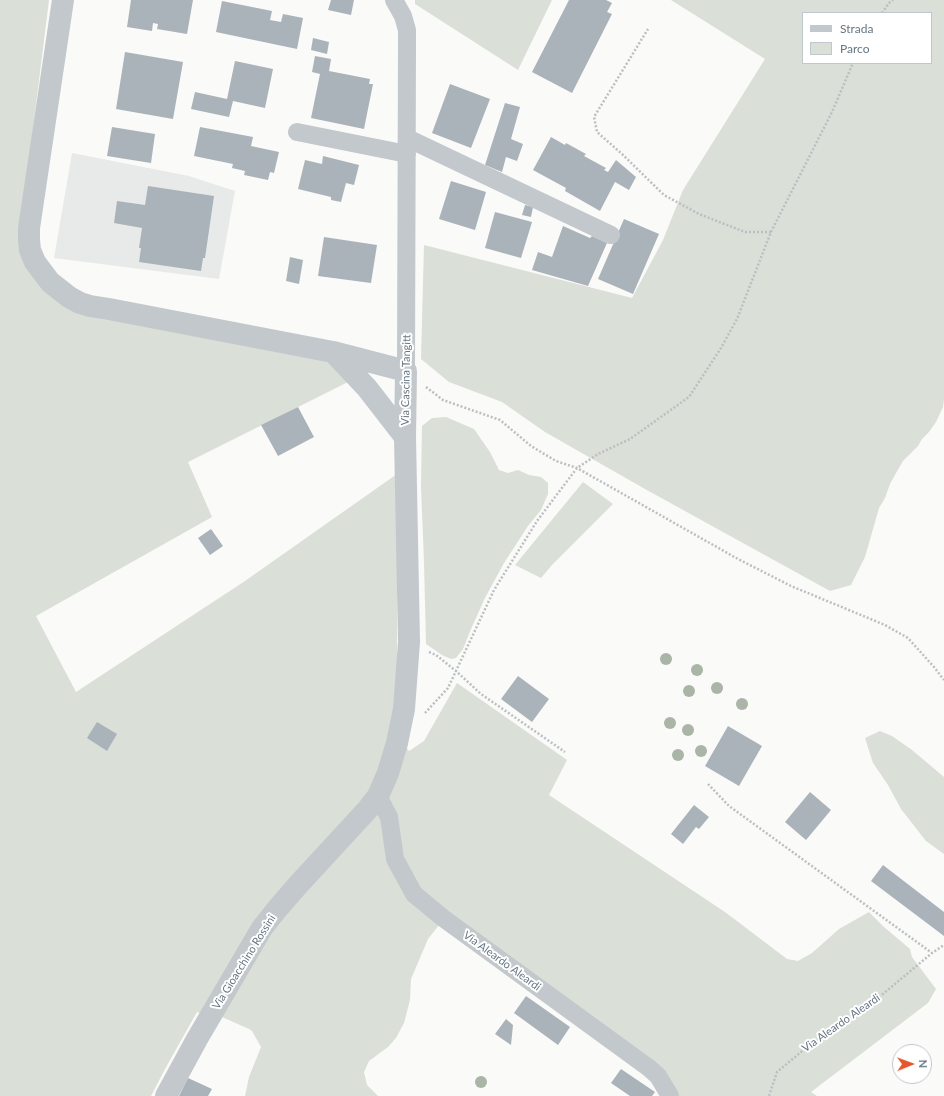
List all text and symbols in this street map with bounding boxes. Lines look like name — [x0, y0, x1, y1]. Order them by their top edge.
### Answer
legend — [802, 12, 932, 64]
text: Strada — [840, 21, 873, 36]
text: Parco — [840, 41, 870, 56]
street label: Via Cascina Tangitt — [399, 334, 413, 426]
street label: Via Gioacchino Rossini — [210, 912, 278, 1012]
street label: Via Aleardo Aleardi — [461, 928, 543, 994]
street label: Via Aleardo Aleardi — [799, 991, 883, 1055]
north arrow — [892, 1044, 932, 1084]
text: N — [917, 1059, 930, 1068]

